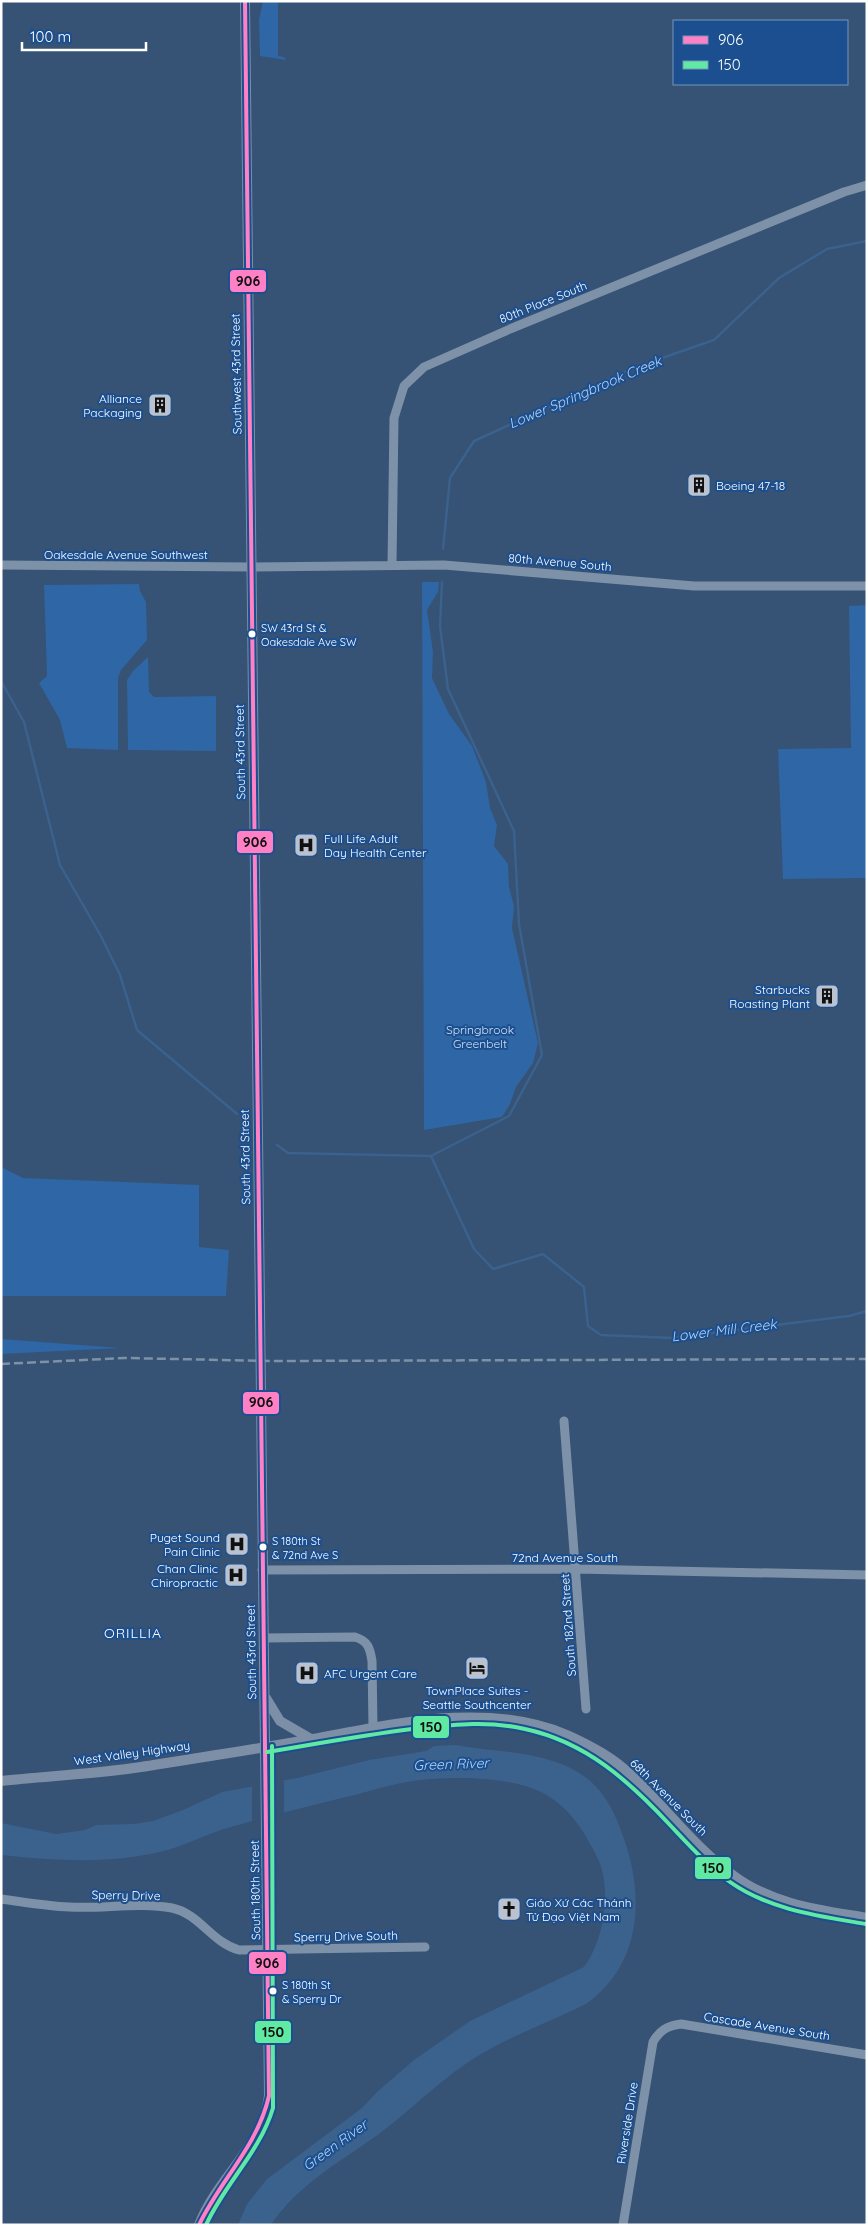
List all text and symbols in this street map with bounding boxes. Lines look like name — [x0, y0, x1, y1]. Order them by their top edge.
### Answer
scale bar — [22, 20, 146, 52]
legend — [673, 20, 848, 85]
text: 100 m — [30, 27, 71, 46]
text: 906 — [718, 30, 743, 49]
text: 150 — [718, 55, 741, 74]
line badge: 906 — [229, 269, 267, 293]
text: 906 — [236, 272, 260, 290]
street label: 80th Place South — [497, 278, 589, 326]
street label: Southwest 43rd Street — [227, 313, 245, 435]
water label: Lower Springbrook Creek — [506, 351, 666, 432]
place label: Alliance Packaging — [83, 391, 142, 420]
building icon: Alliance Packaging — [147, 392, 173, 418]
building icon: Boeing 47-18 — [686, 472, 712, 498]
place label: Boeing 47-18 — [716, 478, 785, 493]
street label: Oakesdale Avenue Southwest — [44, 547, 208, 562]
street label: 80th Avenue South — [508, 550, 612, 574]
place label: SW 43rd St & Oakesdale Ave SW — [261, 621, 357, 649]
marker: SW 43rd St & Oakesdale Ave SW — [247, 629, 257, 639]
street label: South 43rd Street — [232, 704, 248, 800]
line badge: 906 — [236, 830, 274, 854]
place label: Full Life Adult Day Health Center — [324, 831, 427, 860]
hospital icon: Full Life Adult Day Health Center — [293, 832, 319, 858]
text: 906 — [243, 833, 267, 851]
place label: Starbucks Roasting Plant — [729, 982, 810, 1011]
building icon: Starbucks Roasting Plant — [814, 983, 840, 1009]
park label: Springbrook Greenbelt — [446, 1022, 514, 1051]
street label: South 43rd Street — [237, 1109, 253, 1205]
water label: Lower Mill Creek — [670, 1314, 779, 1345]
line badge: 906 — [242, 1391, 280, 1415]
text: 906 — [249, 1393, 273, 1411]
place label: Puget Sound Pain Clinic — [150, 1530, 220, 1559]
hospital icon: Puget Sound Pain Clinic — [224, 1531, 250, 1557]
place label: S 180th St & 72nd Ave S — [272, 1534, 338, 1562]
marker: S 180th St & 72nd Ave S — [258, 1542, 268, 1552]
street label: 72nd Avenue South — [512, 1550, 618, 1565]
place label: Chan Clinic Chiropractic — [151, 1561, 218, 1590]
hospital icon: Chan Clinic Chiropractic — [223, 1562, 249, 1588]
street label: South 182nd Street — [557, 1573, 579, 1677]
street label: South 43rd Street — [243, 1604, 259, 1700]
district label: ORILLIA — [104, 1624, 162, 1642]
hotel icon: TownPlace Suites - Seattle Southcenter — [464, 1655, 490, 1681]
hospital icon: AFC Urgent Care — [294, 1660, 320, 1686]
place label: AFC Urgent Care — [324, 1666, 417, 1681]
place label: TownPlace Suites - Seattle Southcenter — [423, 1683, 532, 1712]
line badge: 150 — [412, 1715, 450, 1739]
text: 150 — [420, 1718, 442, 1736]
street label: West Valley Highway — [73, 1737, 191, 1769]
water label: Green River — [413, 1754, 491, 1774]
street label: 68th Avenue South — [627, 1755, 711, 1839]
street label: South 180th Street — [247, 1840, 263, 1940]
line badge: 150 — [694, 1856, 732, 1880]
text: 150 — [702, 1859, 724, 1877]
street label: Sperry Drive — [91, 1887, 161, 1903]
place label: Giáo Xứ Các Thánh Tử Đạo Việt Nam — [526, 1895, 632, 1924]
church icon: Giáo Xứ Các Thánh Tử Đạo Việt Nam — [496, 1896, 522, 1922]
street label: Sperry Drive South — [294, 1928, 398, 1944]
line badge: 906 — [248, 1951, 287, 1975]
text: 906 — [255, 1954, 279, 1972]
place label: S 180th St & Sperry Dr — [282, 1978, 342, 2006]
marker: S 180th St & Sperry Dr — [268, 1986, 278, 1996]
street label: Cascade Avenue South — [703, 2009, 831, 2043]
line badge: 150 — [254, 2020, 292, 2044]
text: 150 — [262, 2023, 284, 2041]
street label: Riverside Drive — [613, 2081, 641, 2165]
water label: Green River — [299, 2115, 372, 2174]

